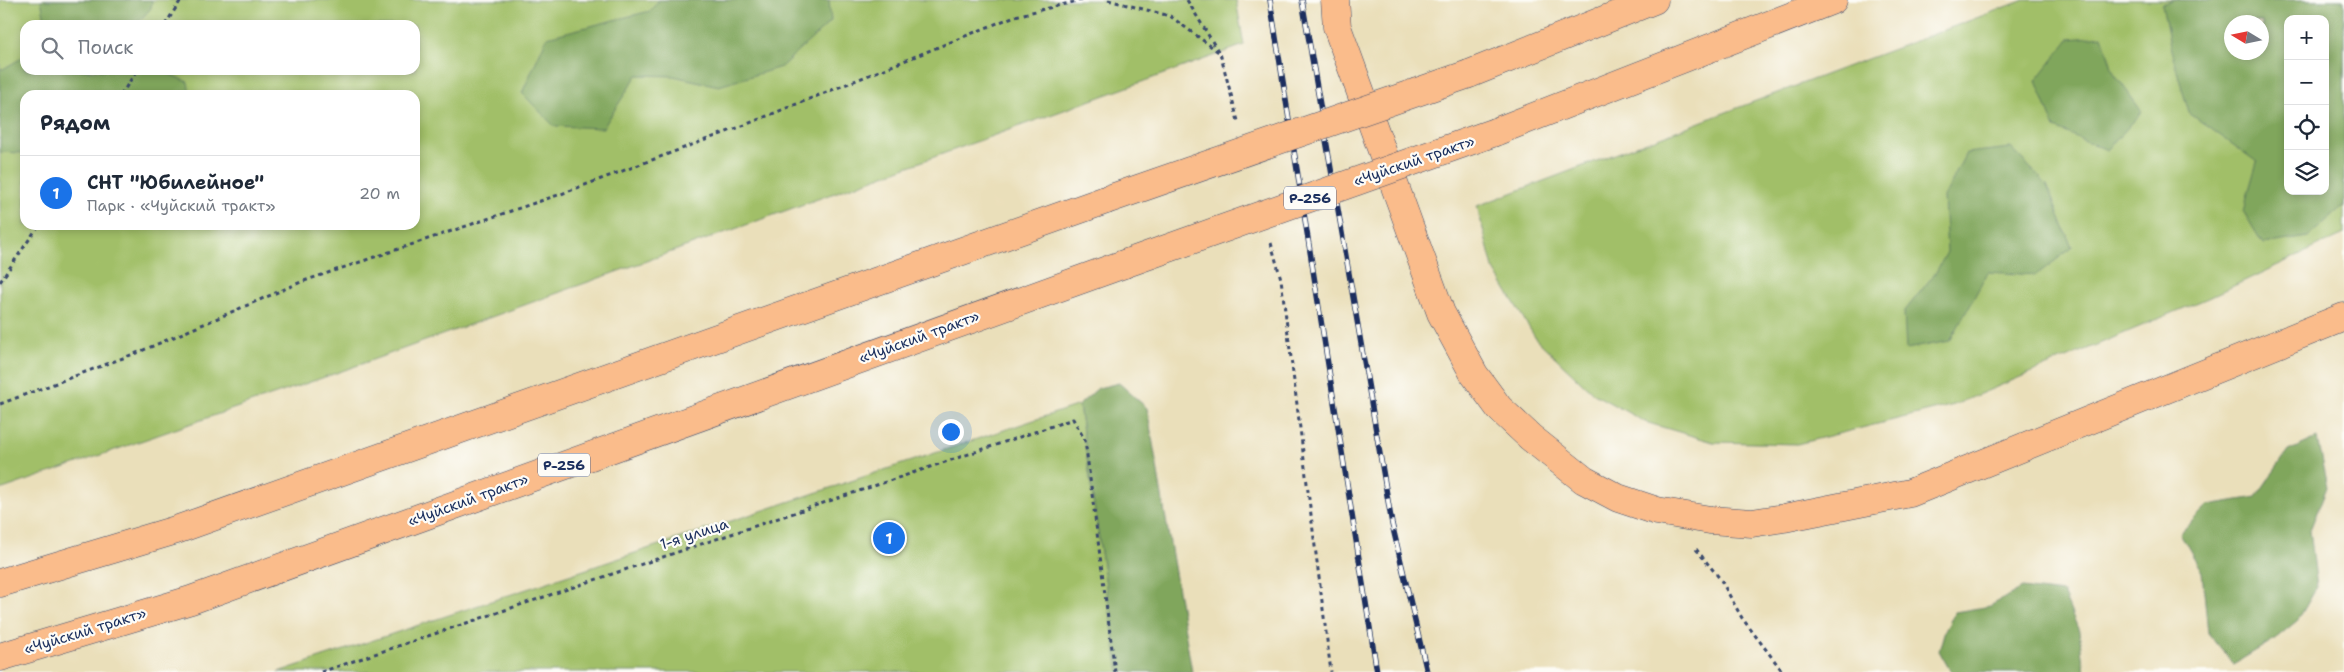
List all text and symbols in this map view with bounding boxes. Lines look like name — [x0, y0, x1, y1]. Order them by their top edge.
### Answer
north arrow — [2224, 15, 2269, 60]
map controls — [2284, 15, 2329, 195]
button: + — [2284, 15, 2329, 60]
search box — [20, 20, 420, 75]
icon: search — [38, 34, 66, 62]
text: Поиск — [78, 35, 133, 60]
button: − — [2284, 60, 2329, 105]
button: locate — [2284, 105, 2329, 150]
text: Рядом — [40, 109, 110, 137]
street label: «Чуйский тракт» — [1351, 131, 1477, 191]
button: layers — [2284, 150, 2329, 195]
text: СНТ "Юбилейное" — [87, 170, 264, 195]
text: 1 — [52, 183, 60, 204]
text: 20 m — [359, 183, 400, 204]
road number: Р-256 — [1284, 187, 1336, 210]
text: Парк · «Чуйский тракт» — [87, 195, 275, 216]
street label: «Чуйский тракт» — [856, 306, 982, 368]
your location — [938, 419, 964, 445]
road number: Р-256 — [538, 454, 590, 476]
street label: «Чуйский тракт» — [405, 469, 531, 531]
street label: 1-я улица — [657, 513, 731, 554]
pin: 1 — [873, 519, 905, 557]
street label: «Чуйский тракт» — [22, 603, 148, 659]

